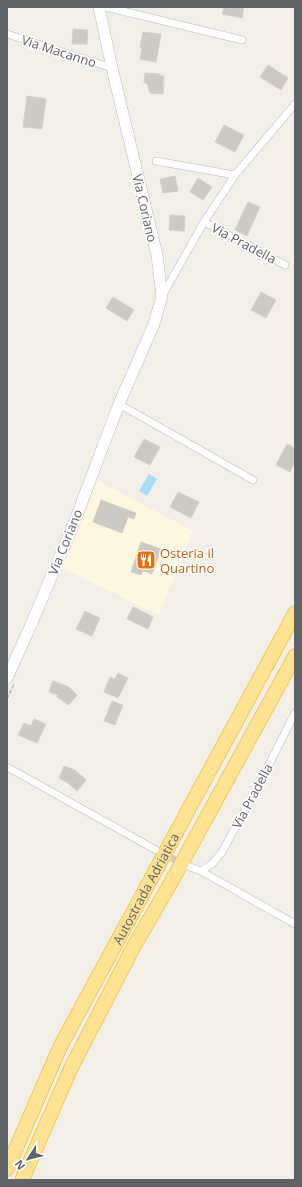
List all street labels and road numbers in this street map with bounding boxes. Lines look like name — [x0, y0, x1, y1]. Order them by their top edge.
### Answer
street label: Via Macanno — [19, 30, 99, 72]
street label: Via Coriano — [128, 172, 162, 244]
street label: Via Pradella — [208, 218, 280, 268]
street label: Via Coriano — [44, 506, 86, 577]
street label: Via Pradella — [227, 760, 277, 832]
street label: Autostrada Adriatica — [108, 830, 183, 948]

